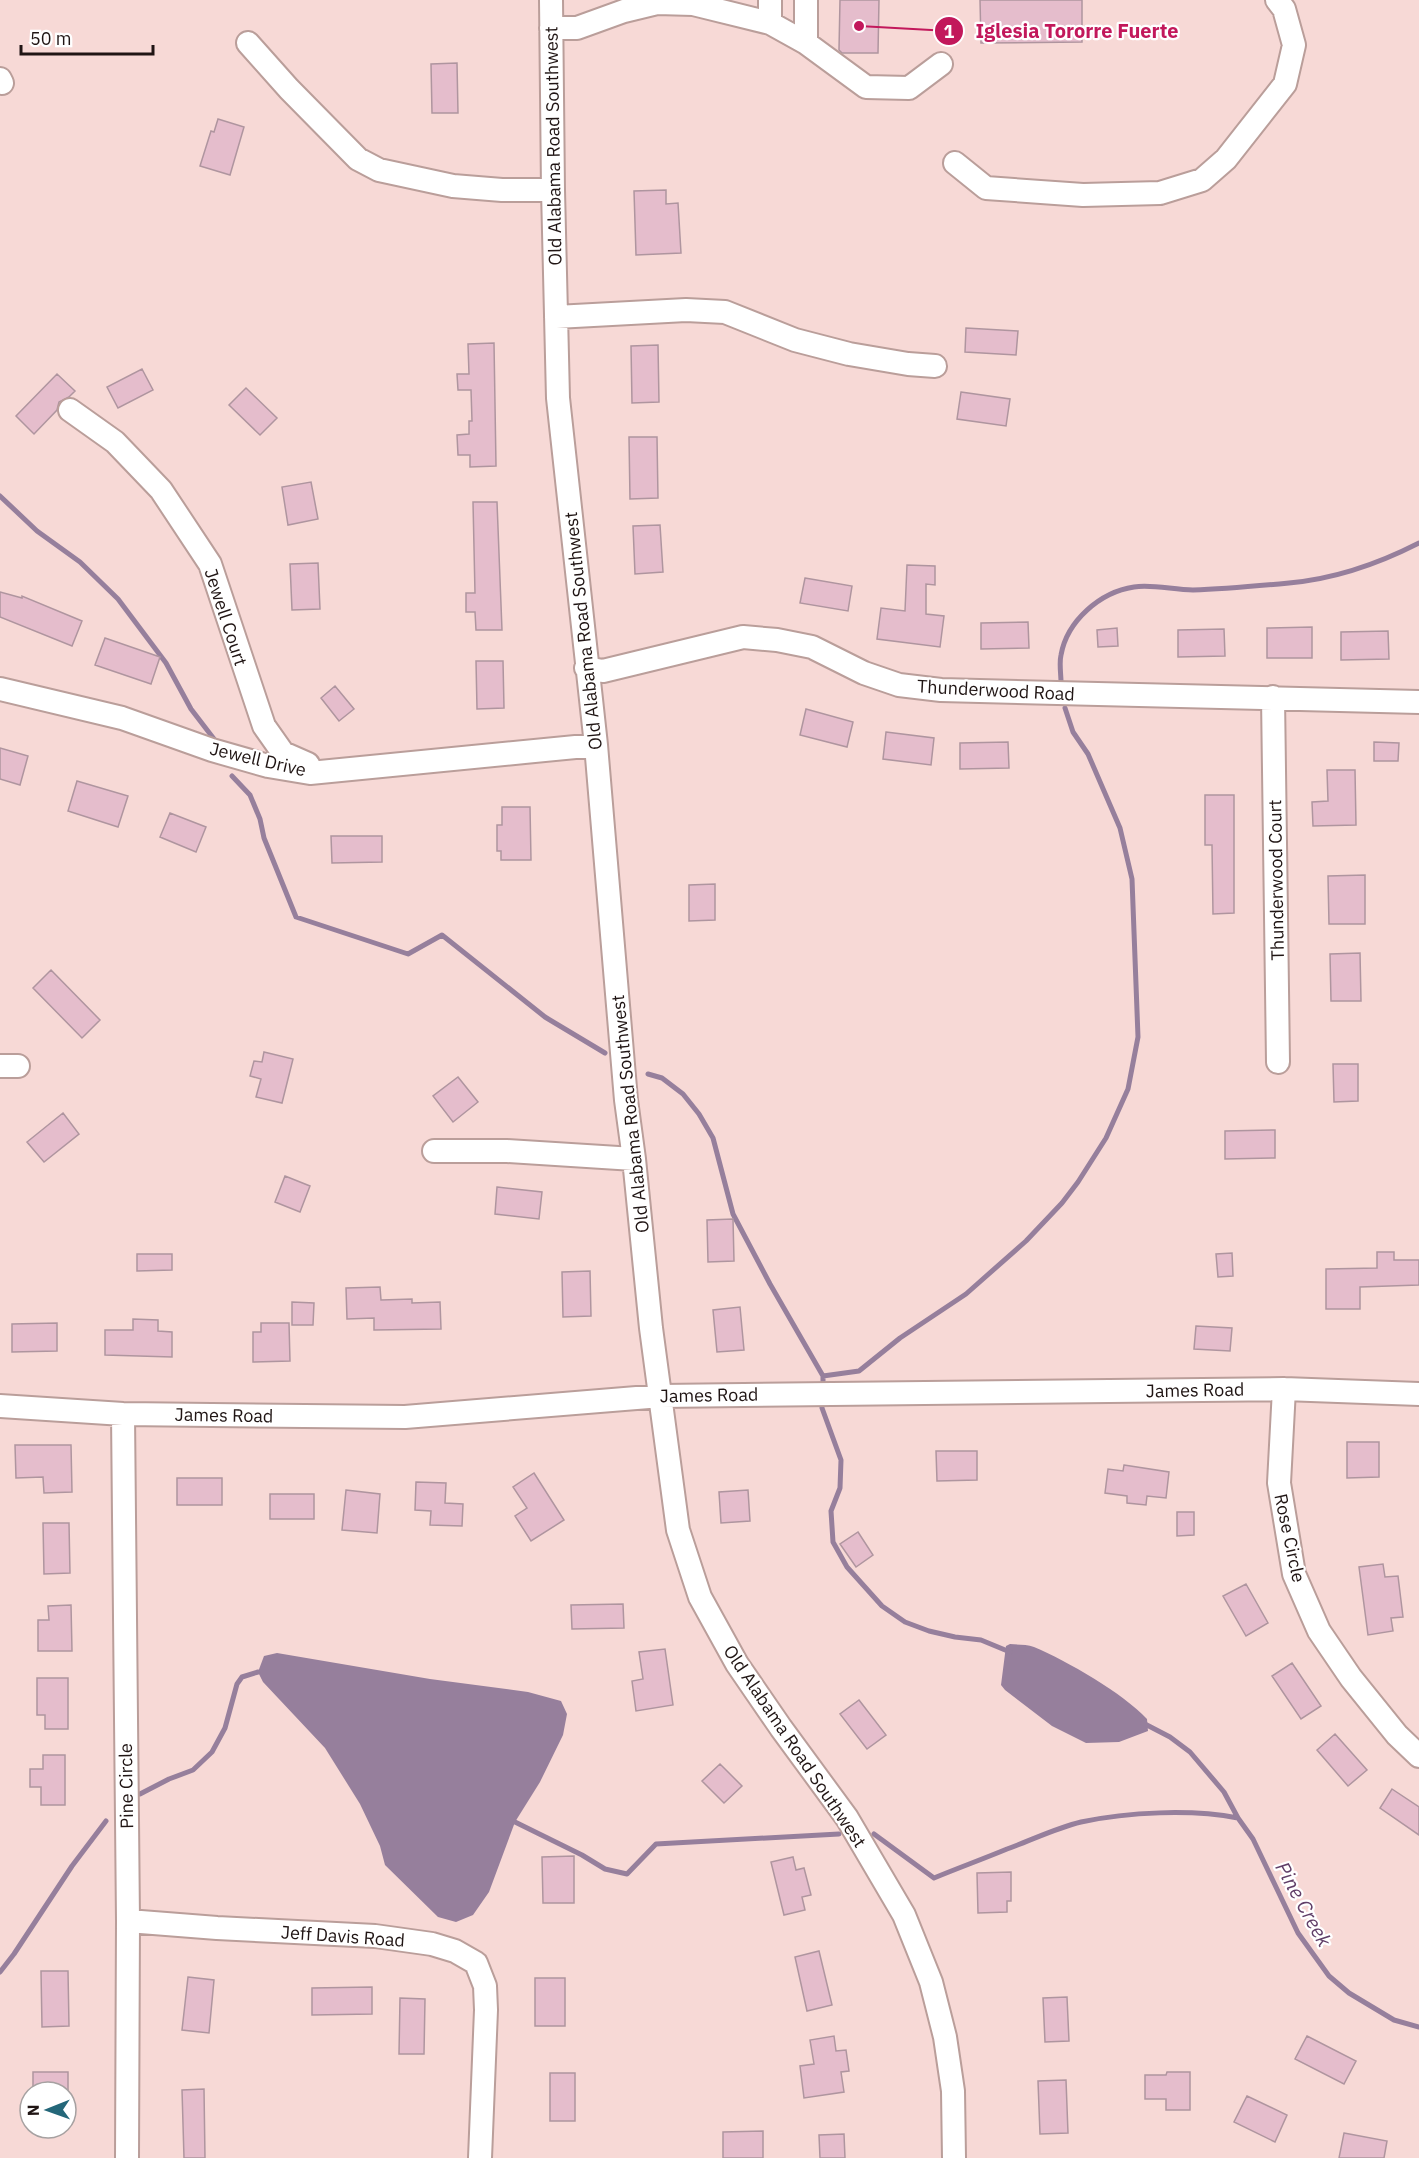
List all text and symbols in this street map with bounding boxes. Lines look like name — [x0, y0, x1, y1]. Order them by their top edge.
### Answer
callout: Iglesia Tororre Fuerte — [934, 12, 1191, 50]
text: Iglesia Tororre Fuerte — [975, 17, 1179, 44]
scale bar — [21, 18, 153, 56]
text: 1 — [944, 20, 955, 43]
street label: Old Alabama Road Southwest — [539, 26, 567, 266]
text: 50 m — [30, 27, 72, 50]
street label: Old Alabama Road Southwest — [559, 511, 607, 751]
street label: Jewell Court — [199, 565, 253, 669]
street label: Thunderwood Road — [917, 674, 1075, 706]
street label: Jewell Drive — [208, 737, 309, 781]
street label: Thunderwood Court — [1263, 799, 1289, 961]
street label: Old Alabama Road Southwest — [606, 994, 654, 1234]
street label: James Road — [1145, 1378, 1245, 1402]
street label: James Road — [659, 1383, 759, 1407]
street label: James Road — [174, 1403, 274, 1427]
street label: Rose Circle — [1269, 1491, 1311, 1585]
street label: Old Alabama Road Southwest — [719, 1640, 871, 1852]
street label: Pine Circle — [114, 1743, 138, 1829]
water label: Pine Creek — [1270, 1857, 1339, 1952]
street label: Jeff Davis Road — [280, 1920, 406, 1952]
north arrow — [18, 2080, 78, 2140]
text: N — [23, 2104, 43, 2116]

